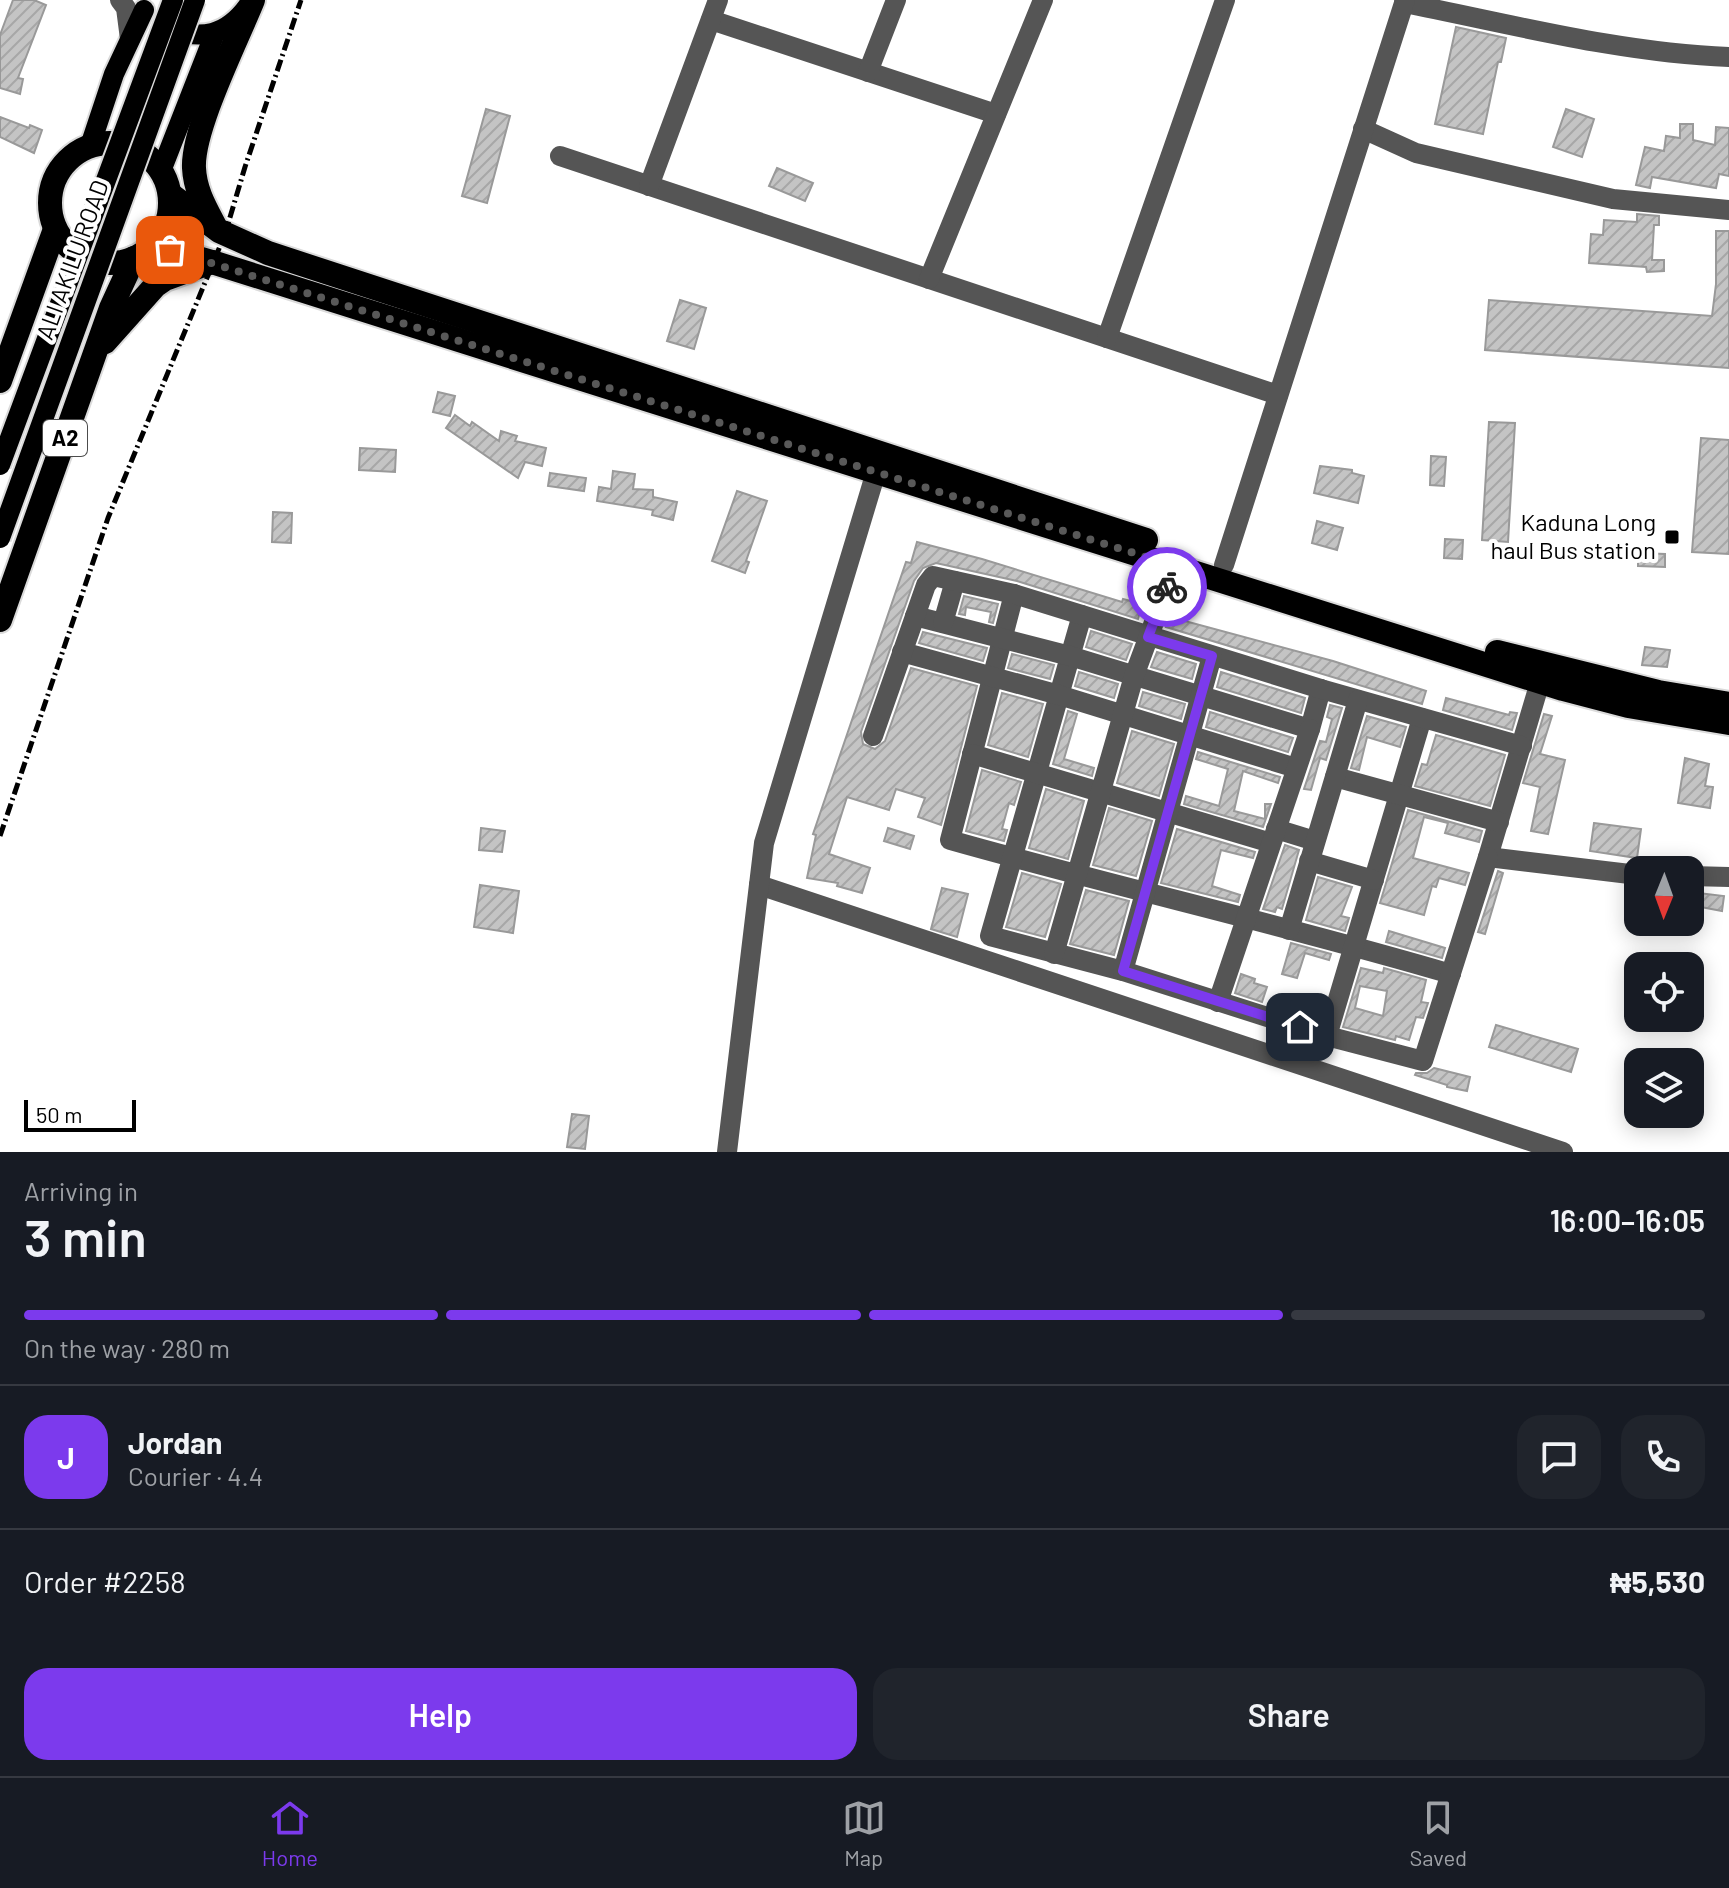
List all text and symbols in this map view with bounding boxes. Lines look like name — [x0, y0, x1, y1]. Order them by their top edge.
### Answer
street label: ALI AKILU ROAD — [29, 176, 114, 343]
pin — [136, 216, 204, 284]
icon: bag — [148, 228, 192, 272]
road number: A2 — [43, 420, 87, 456]
place label: Kaduna Long haul Bus station — [1490, 507, 1656, 564]
marker: Kaduna Long haul Bus station — [1663, 528, 1681, 546]
courier — [1127, 547, 1207, 627]
icon: bike — [1145, 565, 1189, 609]
north arrow — [1624, 856, 1704, 936]
map controls — [1624, 856, 1704, 1128]
button: locate — [1624, 952, 1704, 1032]
pin — [1266, 993, 1334, 1061]
icon: home — [1278, 1005, 1322, 1049]
button: layers — [1624, 1048, 1704, 1128]
scale bar — [24, 1096, 136, 1132]
text: 50 m — [36, 1101, 82, 1127]
text: Arriving in — [24, 1175, 138, 1206]
text: 16:00–16:05 — [1550, 1202, 1705, 1238]
text: 3 min — [24, 1205, 147, 1267]
text: On the way · 280 m — [24, 1332, 230, 1363]
button: chat — [1517, 1415, 1601, 1499]
button: phone — [1621, 1415, 1705, 1499]
text: Jordan — [128, 1424, 223, 1460]
text: J — [57, 1439, 75, 1475]
text: Courier · 4.4 — [128, 1460, 263, 1491]
text: Order #2258 — [24, 1563, 186, 1599]
text: ₦5,530 — [1610, 1563, 1705, 1599]
button: Help — [24, 1668, 857, 1760]
button: Share — [873, 1668, 1705, 1760]
tab: Home — [262, 1796, 318, 1870]
tab: Map — [842, 1796, 886, 1870]
tab: Saved — [1409, 1796, 1467, 1870]

